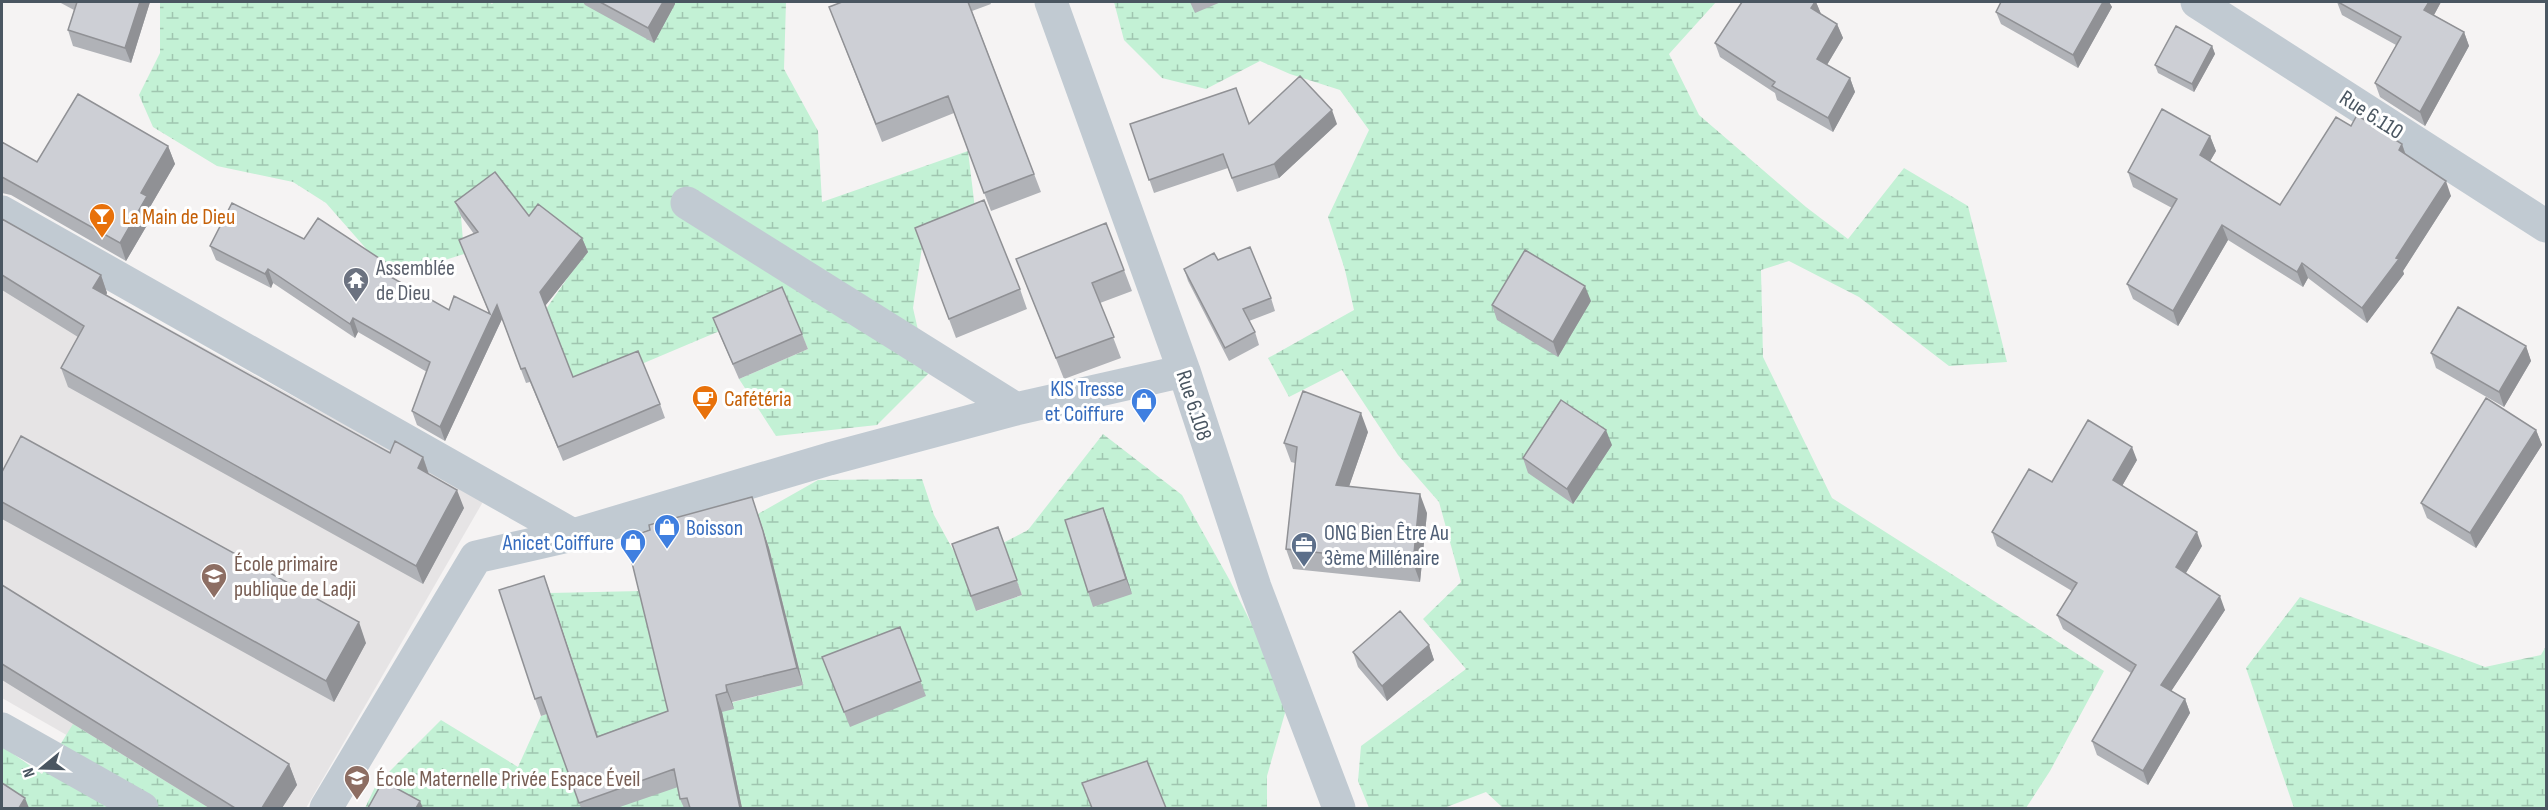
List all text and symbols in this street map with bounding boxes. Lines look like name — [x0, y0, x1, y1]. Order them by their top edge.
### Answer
street label: Rue 6.110 — [2334, 85, 2408, 146]
bar icon: La Main de Dieu — [87, 201, 117, 239]
place label: La Main de Dieu — [122, 204, 235, 231]
place label: Assemblée de Dieu — [375, 255, 455, 307]
temple icon: Assemblée de Dieu — [341, 265, 371, 303]
street label: Rue 6.108 — [1170, 367, 1218, 444]
place label: KIS Tresse et Coiffure — [1045, 376, 1124, 428]
cafe icon: Cafétéria — [690, 383, 720, 421]
place label: Cafétéria — [724, 386, 792, 413]
shop icon: KIS Tresse et Coiffure — [1129, 386, 1159, 424]
shop icon: Boisson — [652, 512, 682, 550]
place label: Boisson — [686, 515, 743, 542]
place label: ONG Bien Être Au 3ème Millénaire — [1324, 520, 1449, 572]
shop icon: Anicet Coiffure — [618, 527, 648, 565]
place label: Anicet Coiffure — [502, 530, 614, 557]
office icon: ONG Bien Être Au 3ème Millénaire — [1289, 530, 1319, 568]
place label: École primaire publique de Ladji — [234, 551, 356, 603]
school or university icon: École primaire publique de Ladji — [199, 561, 229, 599]
north arrow — [12, 738, 72, 798]
school or university icon: École Maternelle Privée Espace Éveil — [342, 763, 372, 801]
text: N — [19, 765, 40, 780]
place label: École Maternelle Privée Espace Éveil — [376, 766, 640, 793]

